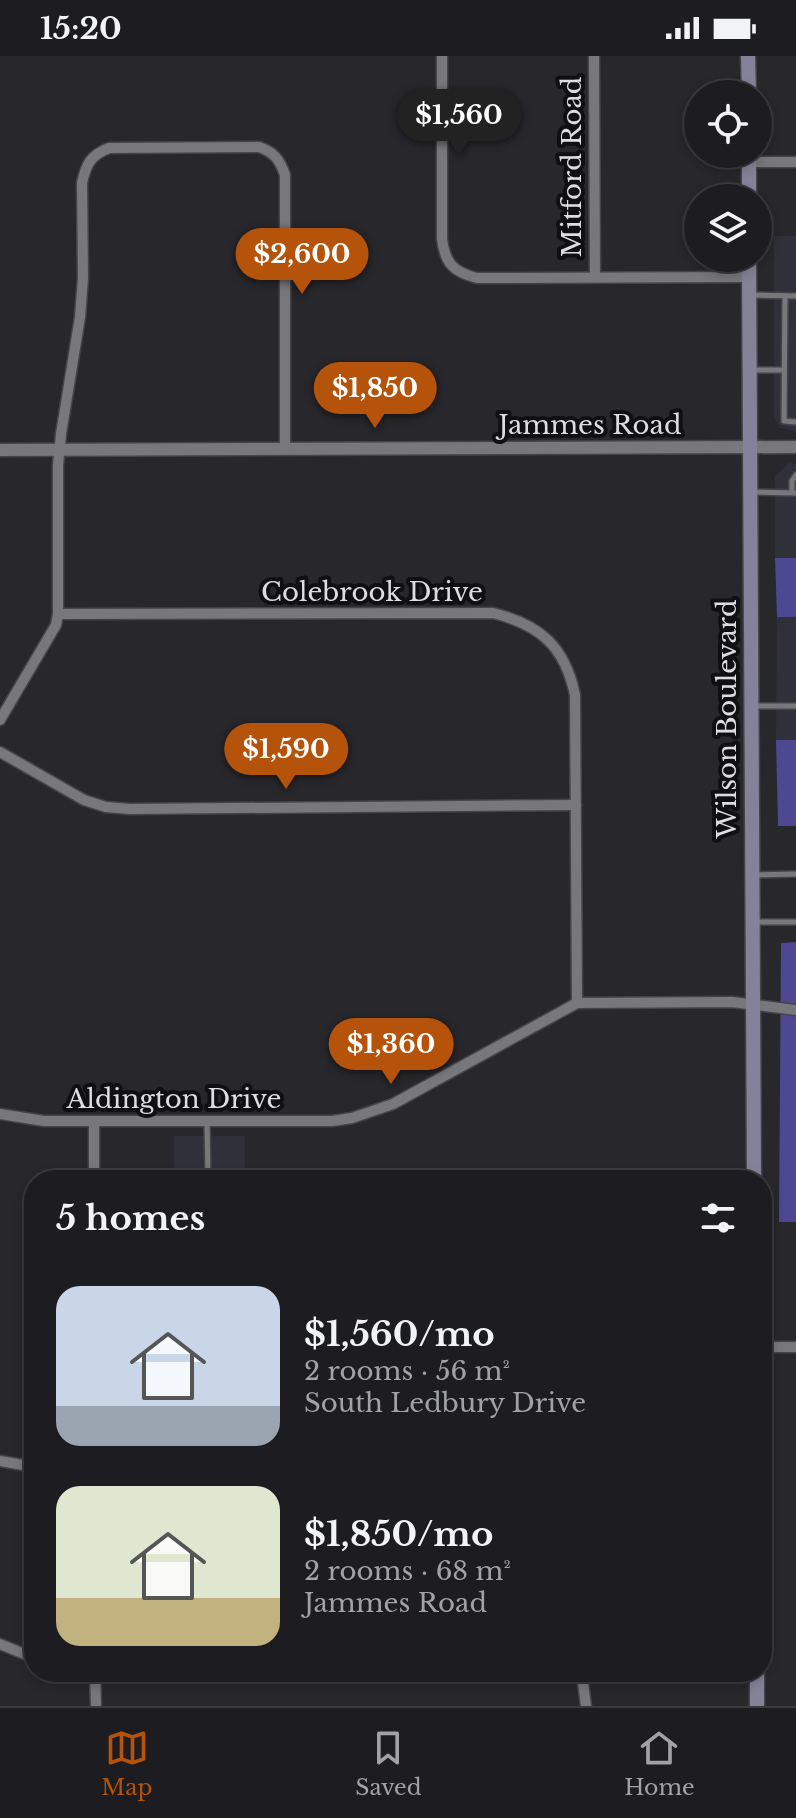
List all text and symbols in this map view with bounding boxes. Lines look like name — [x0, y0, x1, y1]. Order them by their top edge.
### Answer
text: 15:20 — [40, 10, 122, 47]
street label: Mitford Road — [556, 77, 588, 257]
map controls — [684, 80, 772, 272]
button: locate — [684, 80, 772, 168]
pin: $1,560 — [394, 89, 524, 157]
text: $1,560 — [415, 99, 503, 131]
button: layers — [684, 184, 772, 272]
pin: $2,600 — [237, 228, 367, 296]
text: $2,600 — [254, 238, 350, 270]
pin: $1,850 — [310, 362, 440, 430]
text: $1,850 — [332, 372, 418, 404]
street label: Jammes Road — [496, 409, 681, 441]
street label: Colebrook Drive — [261, 576, 483, 608]
street label: Wilson Boulevard — [711, 600, 743, 839]
pin: $1,590 — [221, 723, 351, 791]
text: $1,590 — [242, 733, 330, 765]
pin: $1,360 — [326, 1018, 456, 1086]
text: $1,360 — [347, 1028, 435, 1060]
street label: Aldington Drive — [66, 1083, 281, 1115]
icon: filters — [696, 1196, 740, 1240]
text: 5 homes — [56, 1197, 205, 1239]
text: $1,560/mo — [304, 1313, 495, 1355]
icon: home — [120, 1318, 216, 1414]
text: 2 rooms · 56 m² — [304, 1355, 510, 1387]
text: South Ledbury Drive — [304, 1387, 586, 1419]
text: $1,850/mo — [304, 1513, 493, 1555]
icon: home — [120, 1518, 216, 1614]
text: 2 rooms · 68 m² — [304, 1555, 511, 1587]
text: Jammes Road — [304, 1587, 487, 1619]
tab: Map — [101, 1726, 152, 1801]
tab: Saved — [355, 1726, 422, 1801]
tab: Home — [624, 1726, 695, 1801]

